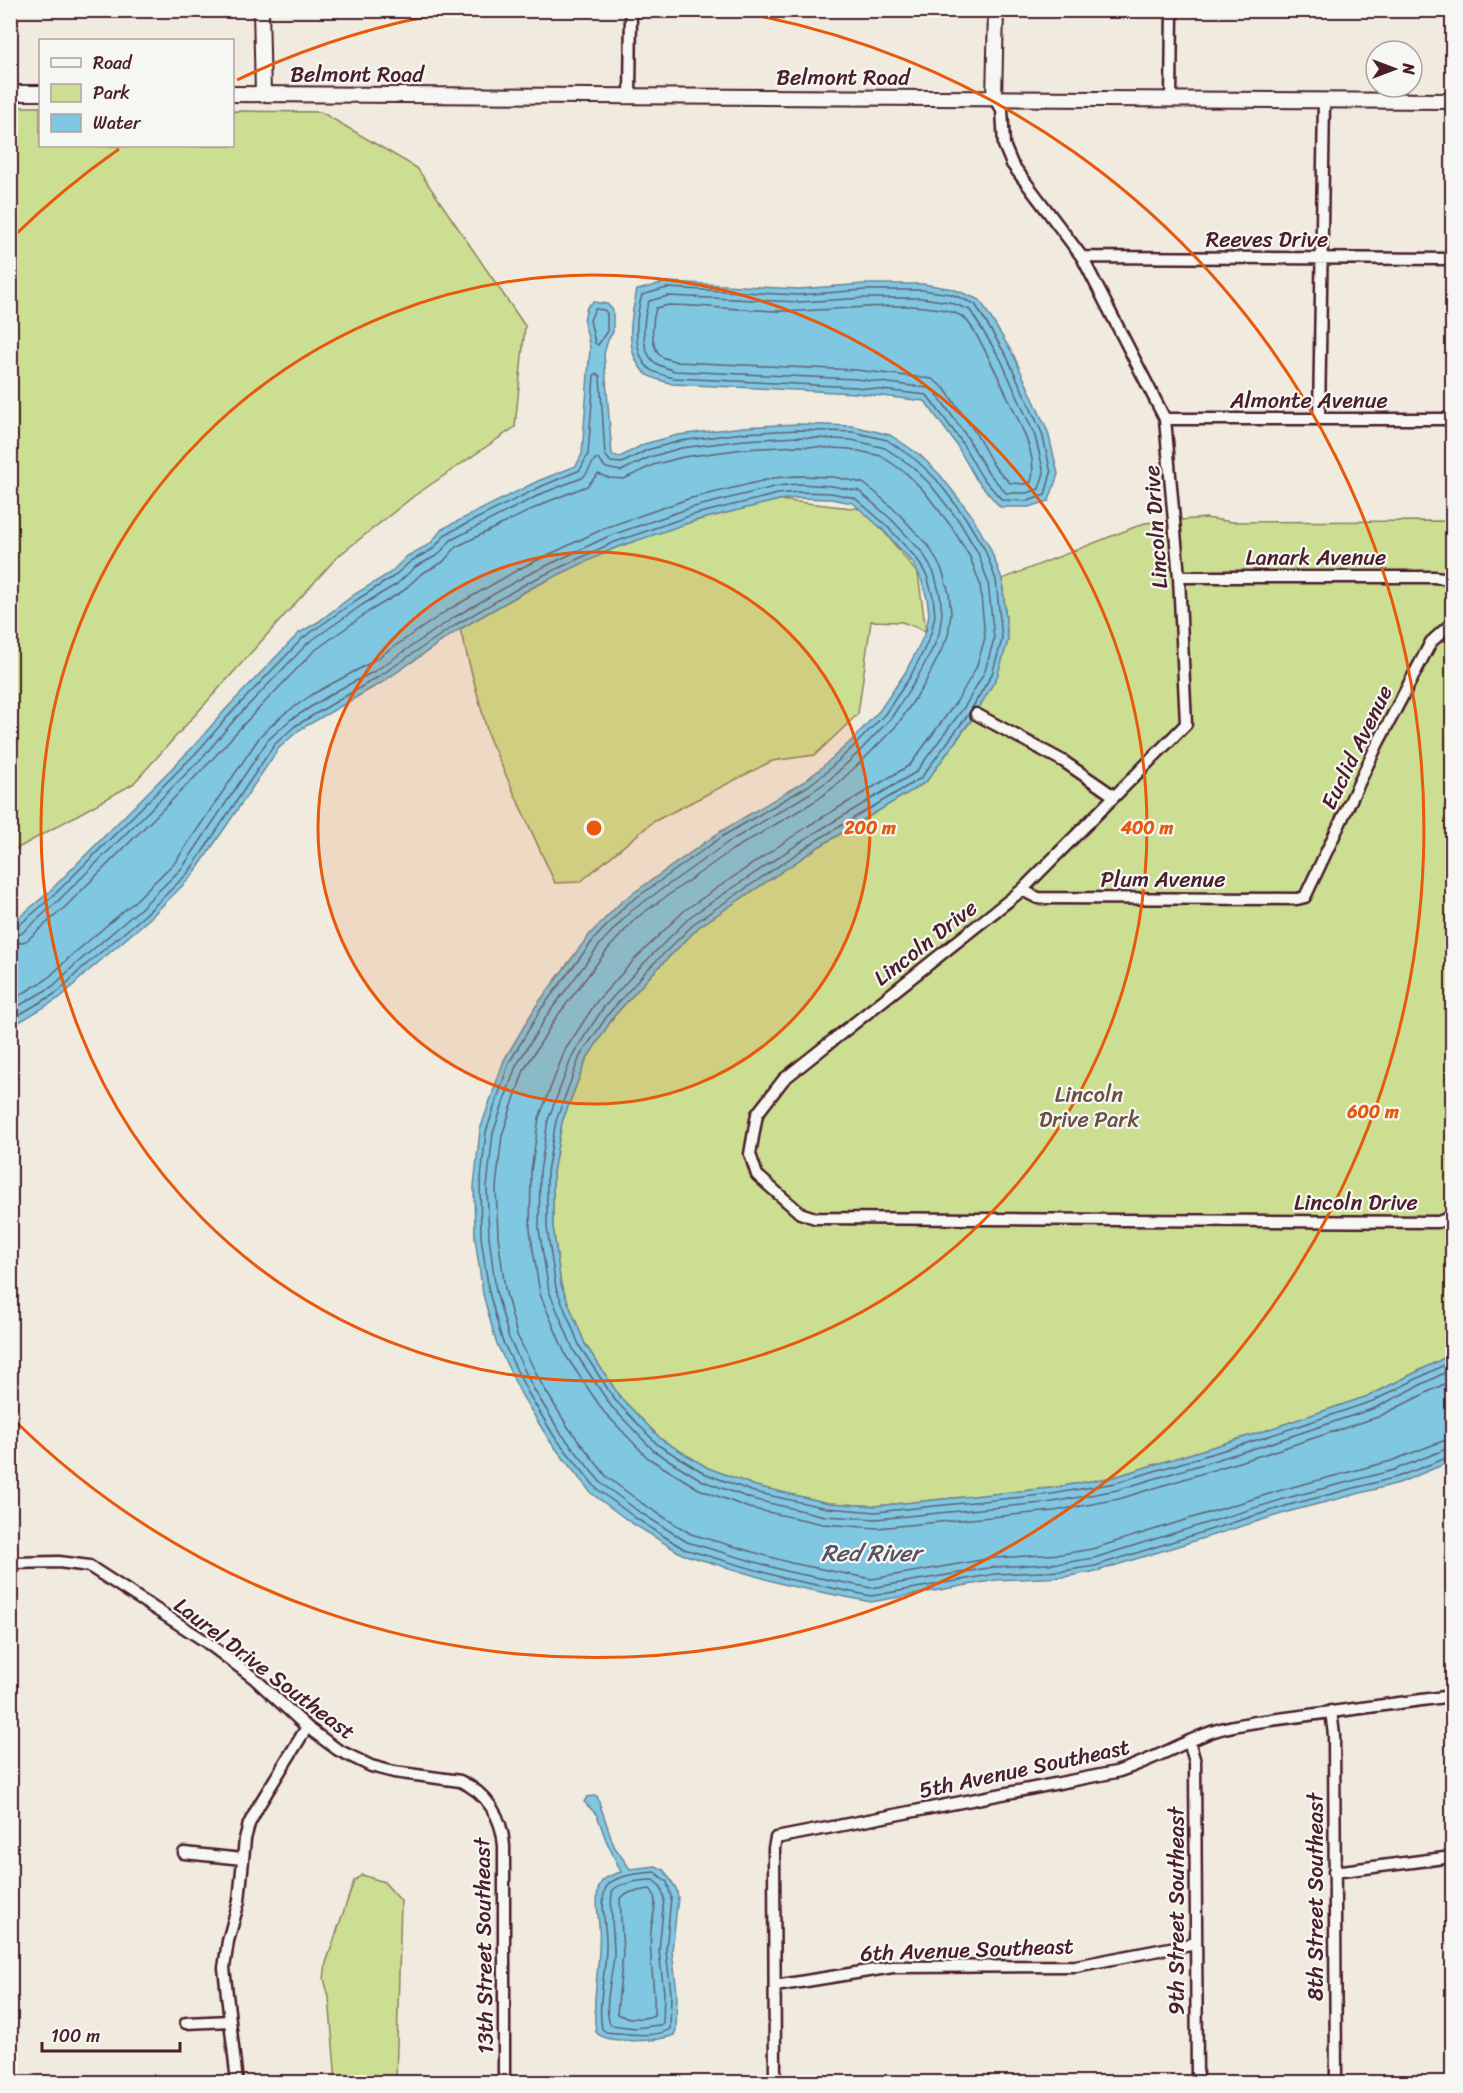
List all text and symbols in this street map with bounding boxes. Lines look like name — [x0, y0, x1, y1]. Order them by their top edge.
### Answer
legend — [39, 39, 234, 147]
north arrow — [1364, 39, 1424, 99]
text: Road — [93, 47, 133, 79]
street label: Belmont Road — [290, 55, 425, 94]
street label: Belmont Road — [776, 58, 911, 97]
text: N — [1394, 62, 1423, 75]
text: Park — [93, 77, 130, 109]
text: Water — [93, 107, 142, 139]
street label: Reeves Drive — [1206, 220, 1328, 259]
street label: Almonte Avenue — [1229, 381, 1388, 420]
street label: Lincoln Drive — [1132, 464, 1179, 590]
street label: Lanark Avenue — [1246, 538, 1386, 577]
street label: Euclid Avenue — [1309, 678, 1404, 816]
text: 200 m — [843, 812, 896, 844]
text: 400 m — [1120, 812, 1173, 844]
centre of rings — [584, 818, 604, 838]
street label: Plum Avenue — [1101, 860, 1225, 899]
street label: Lincoln Drive — [864, 889, 986, 996]
park label: Lincoln Drive Park — [1039, 1075, 1139, 1139]
text: 600 m — [1346, 1096, 1399, 1128]
street label: Lincoln Drive — [1294, 1183, 1418, 1222]
water label: Red River — [821, 1532, 925, 1574]
street label: Laurel Drive Southeast — [165, 1587, 365, 1750]
street label: 5th Avenue Southeast — [915, 1727, 1133, 1810]
street label: 8th Street Southeast — [1296, 1792, 1335, 2001]
street label: 9th Street Southeast — [1157, 1806, 1196, 2015]
street label: 13th Street Southeast — [462, 1836, 505, 2054]
street label: 6th Avenue Southeast — [860, 1926, 1075, 1973]
scale bar — [42, 2015, 180, 2053]
text: 100 m — [51, 2020, 100, 2052]

